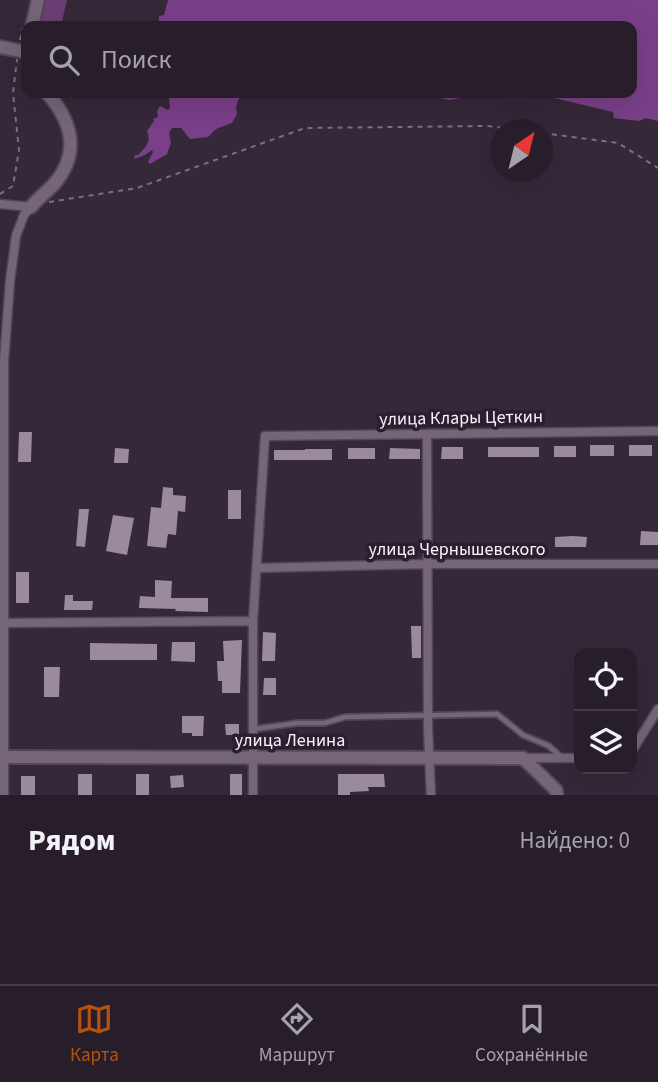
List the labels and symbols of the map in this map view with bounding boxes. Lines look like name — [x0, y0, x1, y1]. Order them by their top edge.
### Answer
north arrow — [490, 119, 553, 182]
street label: улица Клары Цеткин — [379, 404, 543, 432]
street label: улица Чернышевского — [368, 537, 546, 562]
street label: улица Ленина — [235, 728, 345, 753]

